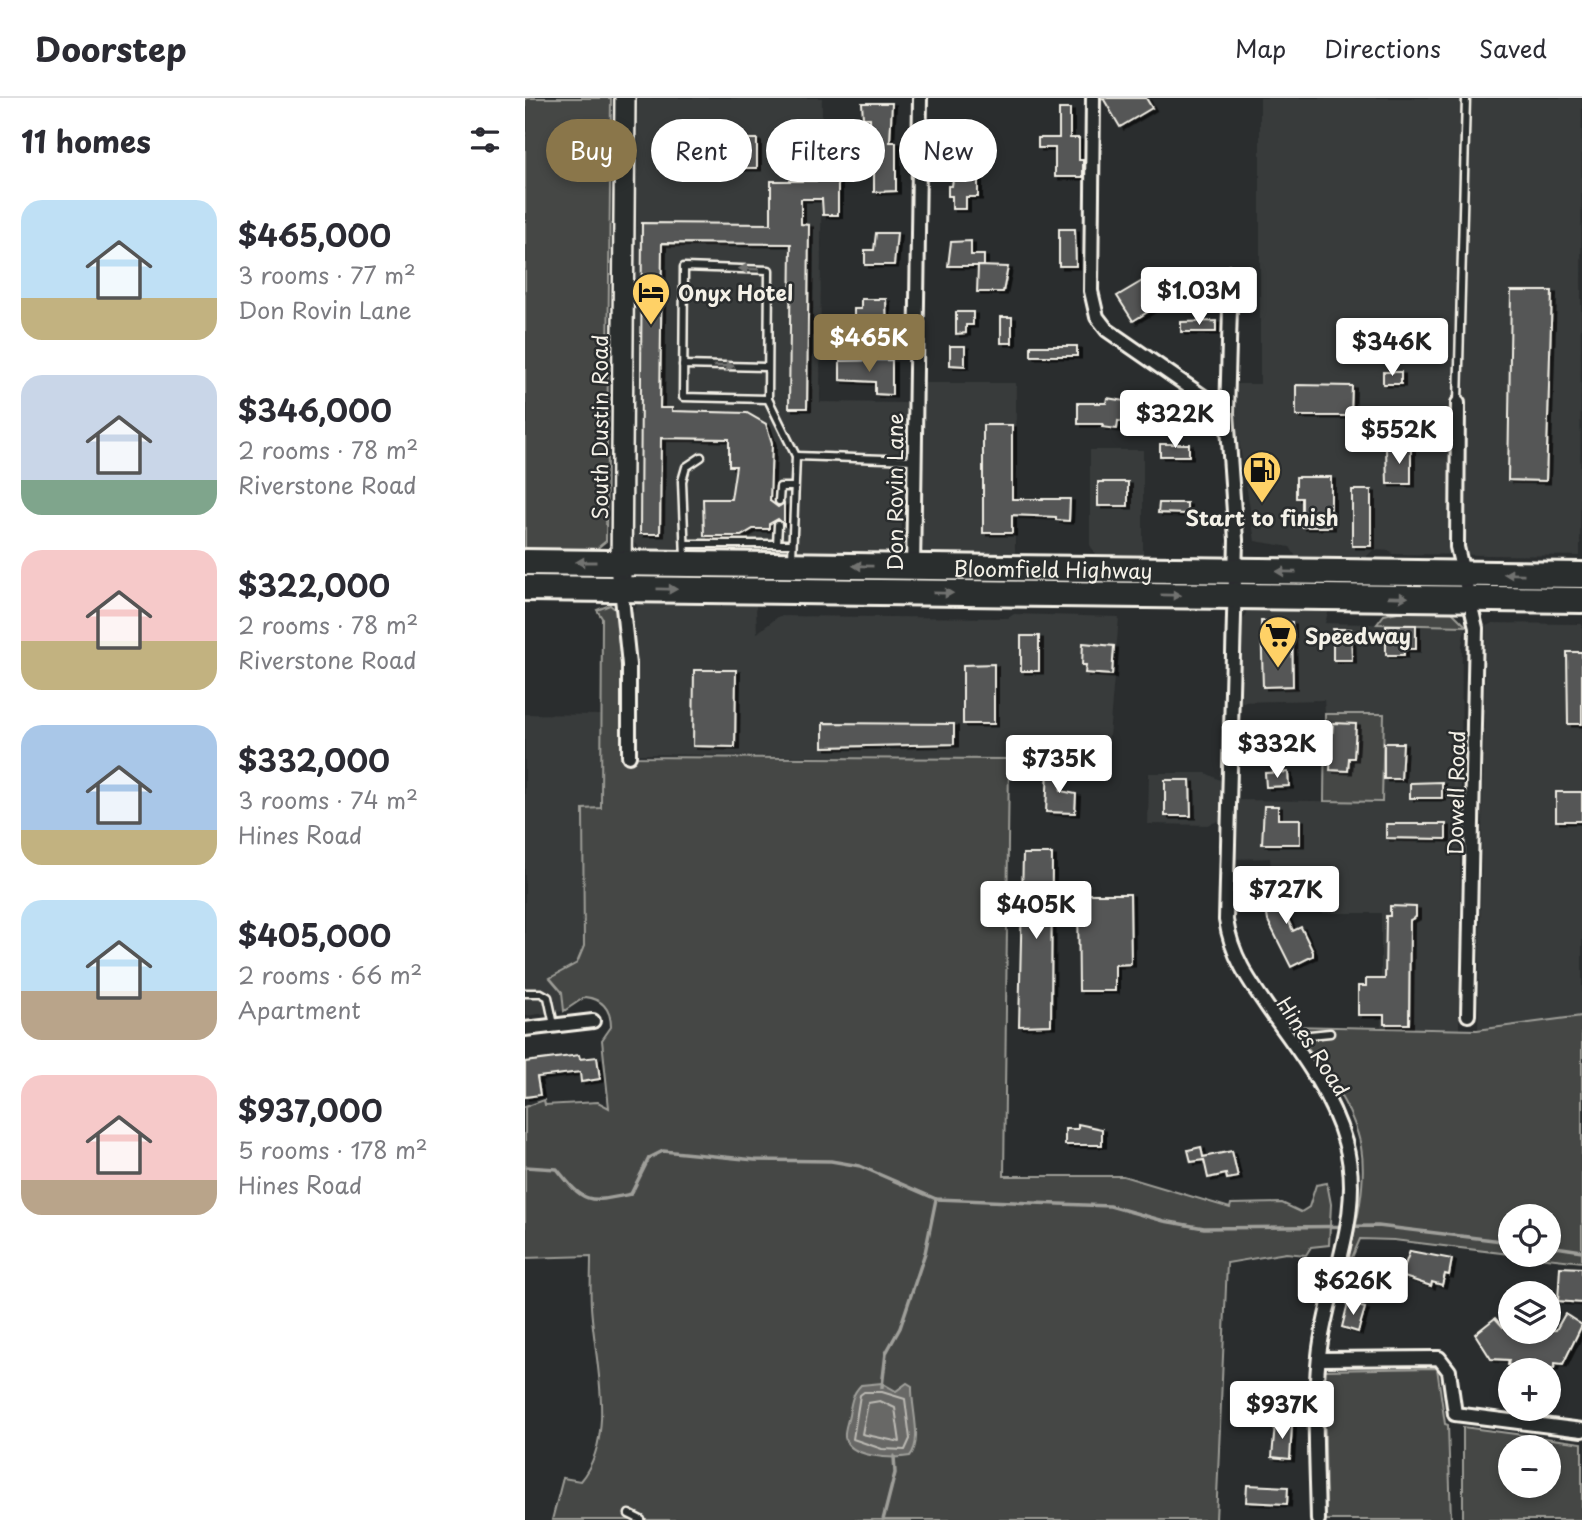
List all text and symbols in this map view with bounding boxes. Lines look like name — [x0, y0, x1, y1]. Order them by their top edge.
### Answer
text: Doorstep — [35, 23, 187, 73]
text: Map — [1235, 30, 1286, 66]
text: Directions — [1324, 30, 1441, 66]
text: Saved — [1479, 30, 1547, 66]
text: 11 homes — [21, 118, 151, 163]
chip: Buy — [546, 119, 637, 182]
chip: Rent — [651, 119, 752, 182]
chip: Filters — [766, 119, 885, 182]
chip: New — [899, 119, 997, 182]
icon: filters — [466, 121, 504, 159]
text: $465,000 — [238, 212, 391, 257]
icon: home — [77, 228, 161, 312]
text: 3 rooms · 77 m² — [238, 257, 416, 292]
one-way arrow — [738, 264, 760, 275]
pin: $1.03M — [1142, 268, 1256, 327]
hotel icon: Onyx Hotel — [630, 271, 672, 326]
text: $1.03M — [1157, 272, 1241, 307]
place label: Onyx Hotel — [678, 276, 793, 308]
text: Don Rovin Lane — [238, 292, 412, 327]
pin: $465K — [820, 314, 918, 374]
pin: $346K — [1343, 318, 1441, 378]
text: $465K — [830, 319, 908, 354]
text: $346K — [1352, 323, 1432, 358]
street label: South Dustin Road — [583, 335, 615, 519]
one-way arrow — [714, 360, 736, 371]
text: $346,000 — [238, 387, 392, 432]
pin: $322K — [1126, 390, 1224, 450]
text: $322K — [1136, 395, 1214, 430]
icon: home — [77, 403, 161, 487]
pin: $552K — [1350, 406, 1448, 466]
text: $552K — [1361, 411, 1437, 446]
street label: Don Rovin Lane — [878, 413, 910, 571]
text: 2 rooms · 78 m² — [238, 432, 418, 467]
fuel station icon: Start to finish — [1241, 449, 1283, 504]
text: Riverstone Road — [238, 467, 417, 502]
place label: Start to finish — [1185, 501, 1339, 533]
street label: Bloomfield Highway — [953, 551, 1153, 586]
one-way arrow — [575, 556, 597, 568]
one-way arrow — [852, 560, 874, 572]
text: $322,000 — [238, 562, 390, 607]
one-way arrow — [1275, 566, 1297, 578]
one-way arrow — [1503, 568, 1525, 580]
icon: home — [77, 578, 161, 662]
one-way arrow — [656, 583, 678, 595]
one-way arrow — [932, 587, 954, 599]
one-way arrow — [1160, 589, 1182, 601]
one-way arrow — [1387, 591, 1409, 603]
text: 2 rooms · 78 m² — [238, 607, 418, 642]
supermarket icon: Speedway — [1257, 614, 1299, 669]
place label: Speedway — [1305, 619, 1411, 651]
text: Riverstone Road — [238, 642, 417, 677]
pin: $332K — [1228, 720, 1326, 780]
text: $332K — [1238, 725, 1316, 760]
street label: Dowell Road — [1438, 730, 1472, 856]
pin: $735K — [1010, 736, 1108, 795]
text: $332,000 — [238, 737, 390, 782]
text: $735K — [1022, 740, 1096, 775]
icon: home — [77, 753, 161, 837]
text: 3 rooms · 74 m² — [238, 782, 418, 817]
text: Hines Road — [238, 817, 362, 852]
pin: $727K — [1237, 866, 1335, 926]
text: $727K — [1249, 871, 1323, 906]
pin: $405K — [987, 882, 1085, 941]
text: $405K — [996, 886, 1076, 921]
text: $405,000 — [238, 912, 391, 957]
icon: home — [77, 928, 161, 1012]
text: 2 rooms · 66 m² — [238, 957, 422, 992]
street label: Hines Road — [1270, 990, 1358, 1102]
text: Apartment — [238, 992, 361, 1027]
text: $937,000 — [238, 1087, 383, 1132]
icon: home — [77, 1103, 161, 1187]
text: 5 rooms · 178 m² — [238, 1132, 428, 1167]
text: Hines Road — [238, 1167, 362, 1202]
map controls — [1498, 1204, 1561, 1498]
button: locate — [1498, 1204, 1561, 1267]
pin: $626K — [1304, 1258, 1402, 1317]
text: $626K — [1314, 1262, 1392, 1297]
button: layers — [1498, 1281, 1561, 1344]
button: + — [1498, 1358, 1561, 1421]
pin: $937K — [1233, 1382, 1331, 1441]
text: $937K — [1246, 1386, 1318, 1421]
button: − — [1498, 1435, 1561, 1498]

